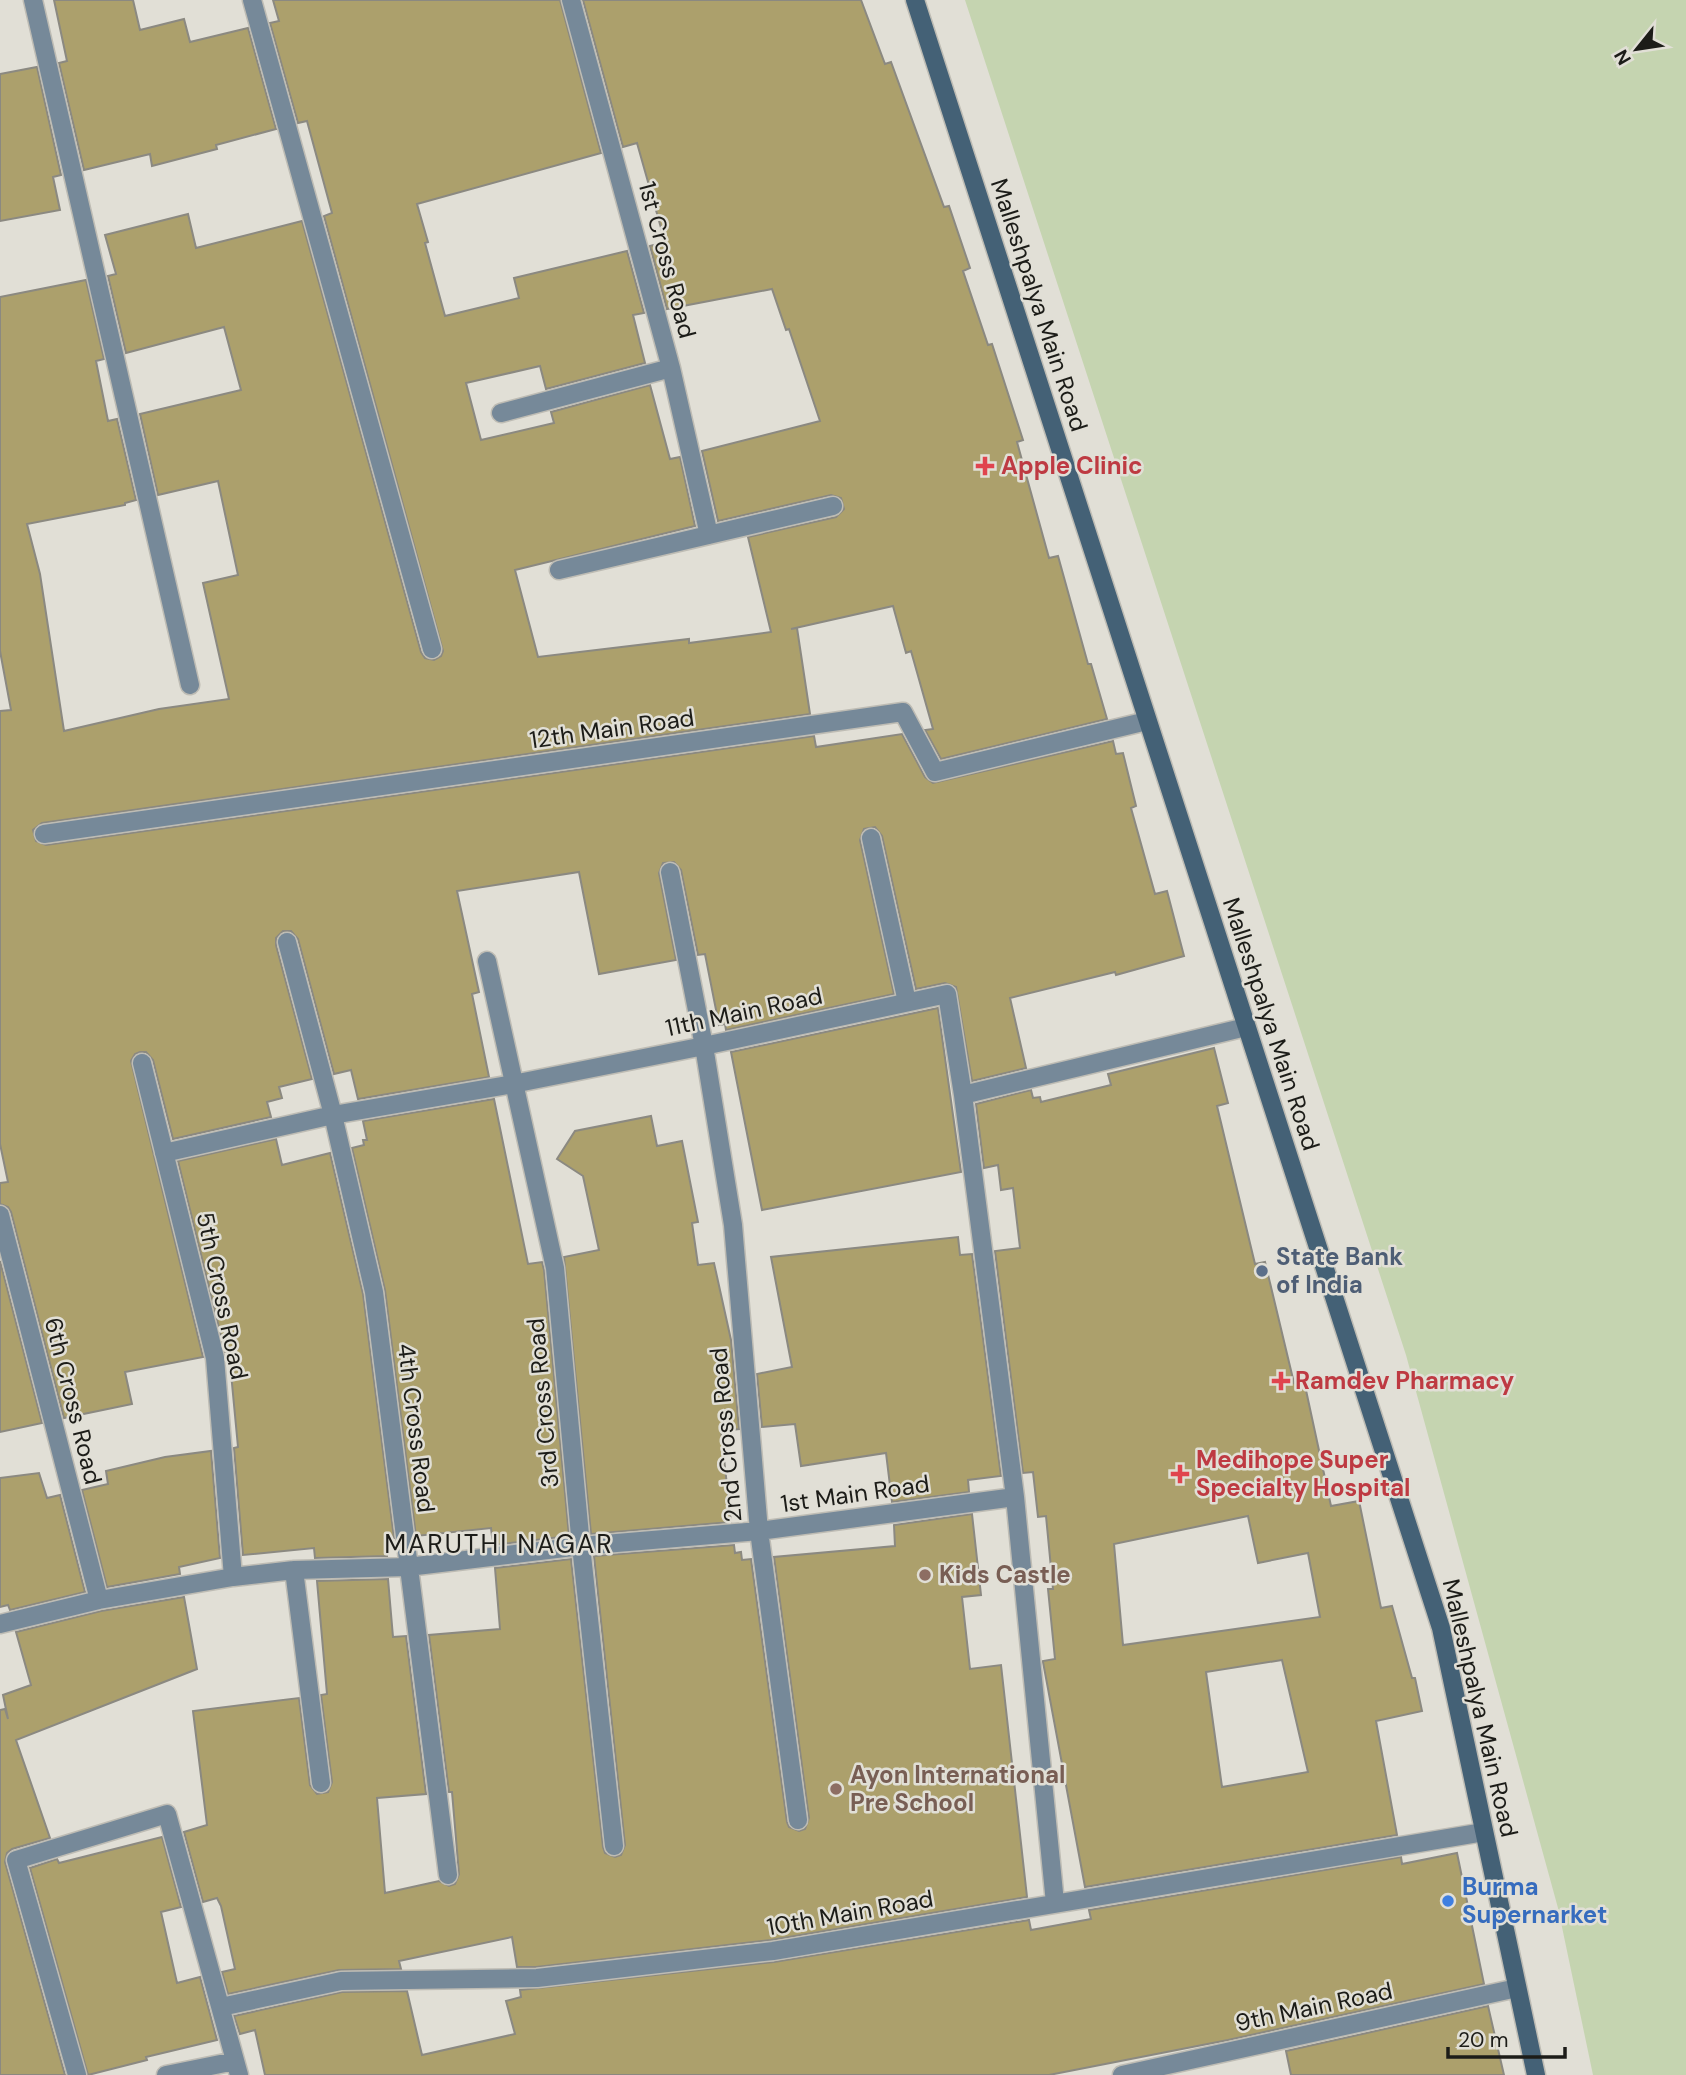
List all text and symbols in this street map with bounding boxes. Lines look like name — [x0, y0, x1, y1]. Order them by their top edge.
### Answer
north arrow — [1602, 14, 1672, 84]
text: N — [1608, 45, 1637, 70]
street label: Malleshpalya Main Road — [984, 175, 1095, 435]
street label: 1st Cross Road — [632, 178, 703, 342]
place label: Apple Clinic — [1001, 450, 1143, 481]
marker: Apple Clinic — [975, 456, 995, 476]
street label: 12th Main Road — [528, 702, 696, 755]
street label: Malleshpalya Main Road — [1216, 894, 1327, 1154]
street label: 11th Main Road — [663, 980, 825, 1043]
street label: 5th Cross Road — [190, 1209, 255, 1382]
place label: State Bank of India — [1276, 1241, 1403, 1300]
marker: State Bank of India — [1254, 1263, 1270, 1279]
street label: 6th Cross Road — [38, 1314, 109, 1488]
street label: 3rd Cross Road — [520, 1317, 565, 1489]
street label: 4th Cross Road — [391, 1341, 442, 1514]
street label: 2nd Cross Road — [702, 1346, 749, 1524]
place label: Ramdev Pharmacy — [1295, 1365, 1515, 1396]
marker: Ramdev Pharmacy — [1273, 1373, 1289, 1389]
place label: Medihope Super Specialty Hospital — [1196, 1444, 1411, 1503]
marker: Medihope Super Specialty Hospital — [1170, 1464, 1190, 1484]
street label: 1st Main Road — [779, 1468, 931, 1519]
district label: MARUTHI NAGAR — [384, 1527, 614, 1561]
place label: Kids Castle — [939, 1559, 1071, 1590]
marker: Kids Castle — [917, 1567, 933, 1583]
street label: Malleshpalya Main Road — [1436, 1576, 1525, 1840]
place label: Ayon International Pre School — [850, 1759, 1065, 1818]
marker: Ayon International Pre School — [828, 1781, 844, 1797]
place label: Burma Supernarket — [1462, 1871, 1608, 1930]
street label: 10th Main Road — [764, 1883, 936, 1942]
marker: Burma Supernarket — [1440, 1893, 1456, 1909]
street label: 9th Main Road — [1233, 1975, 1395, 2038]
scale bar — [1448, 2016, 1565, 2060]
text: 20 m — [1458, 2026, 1509, 2054]

